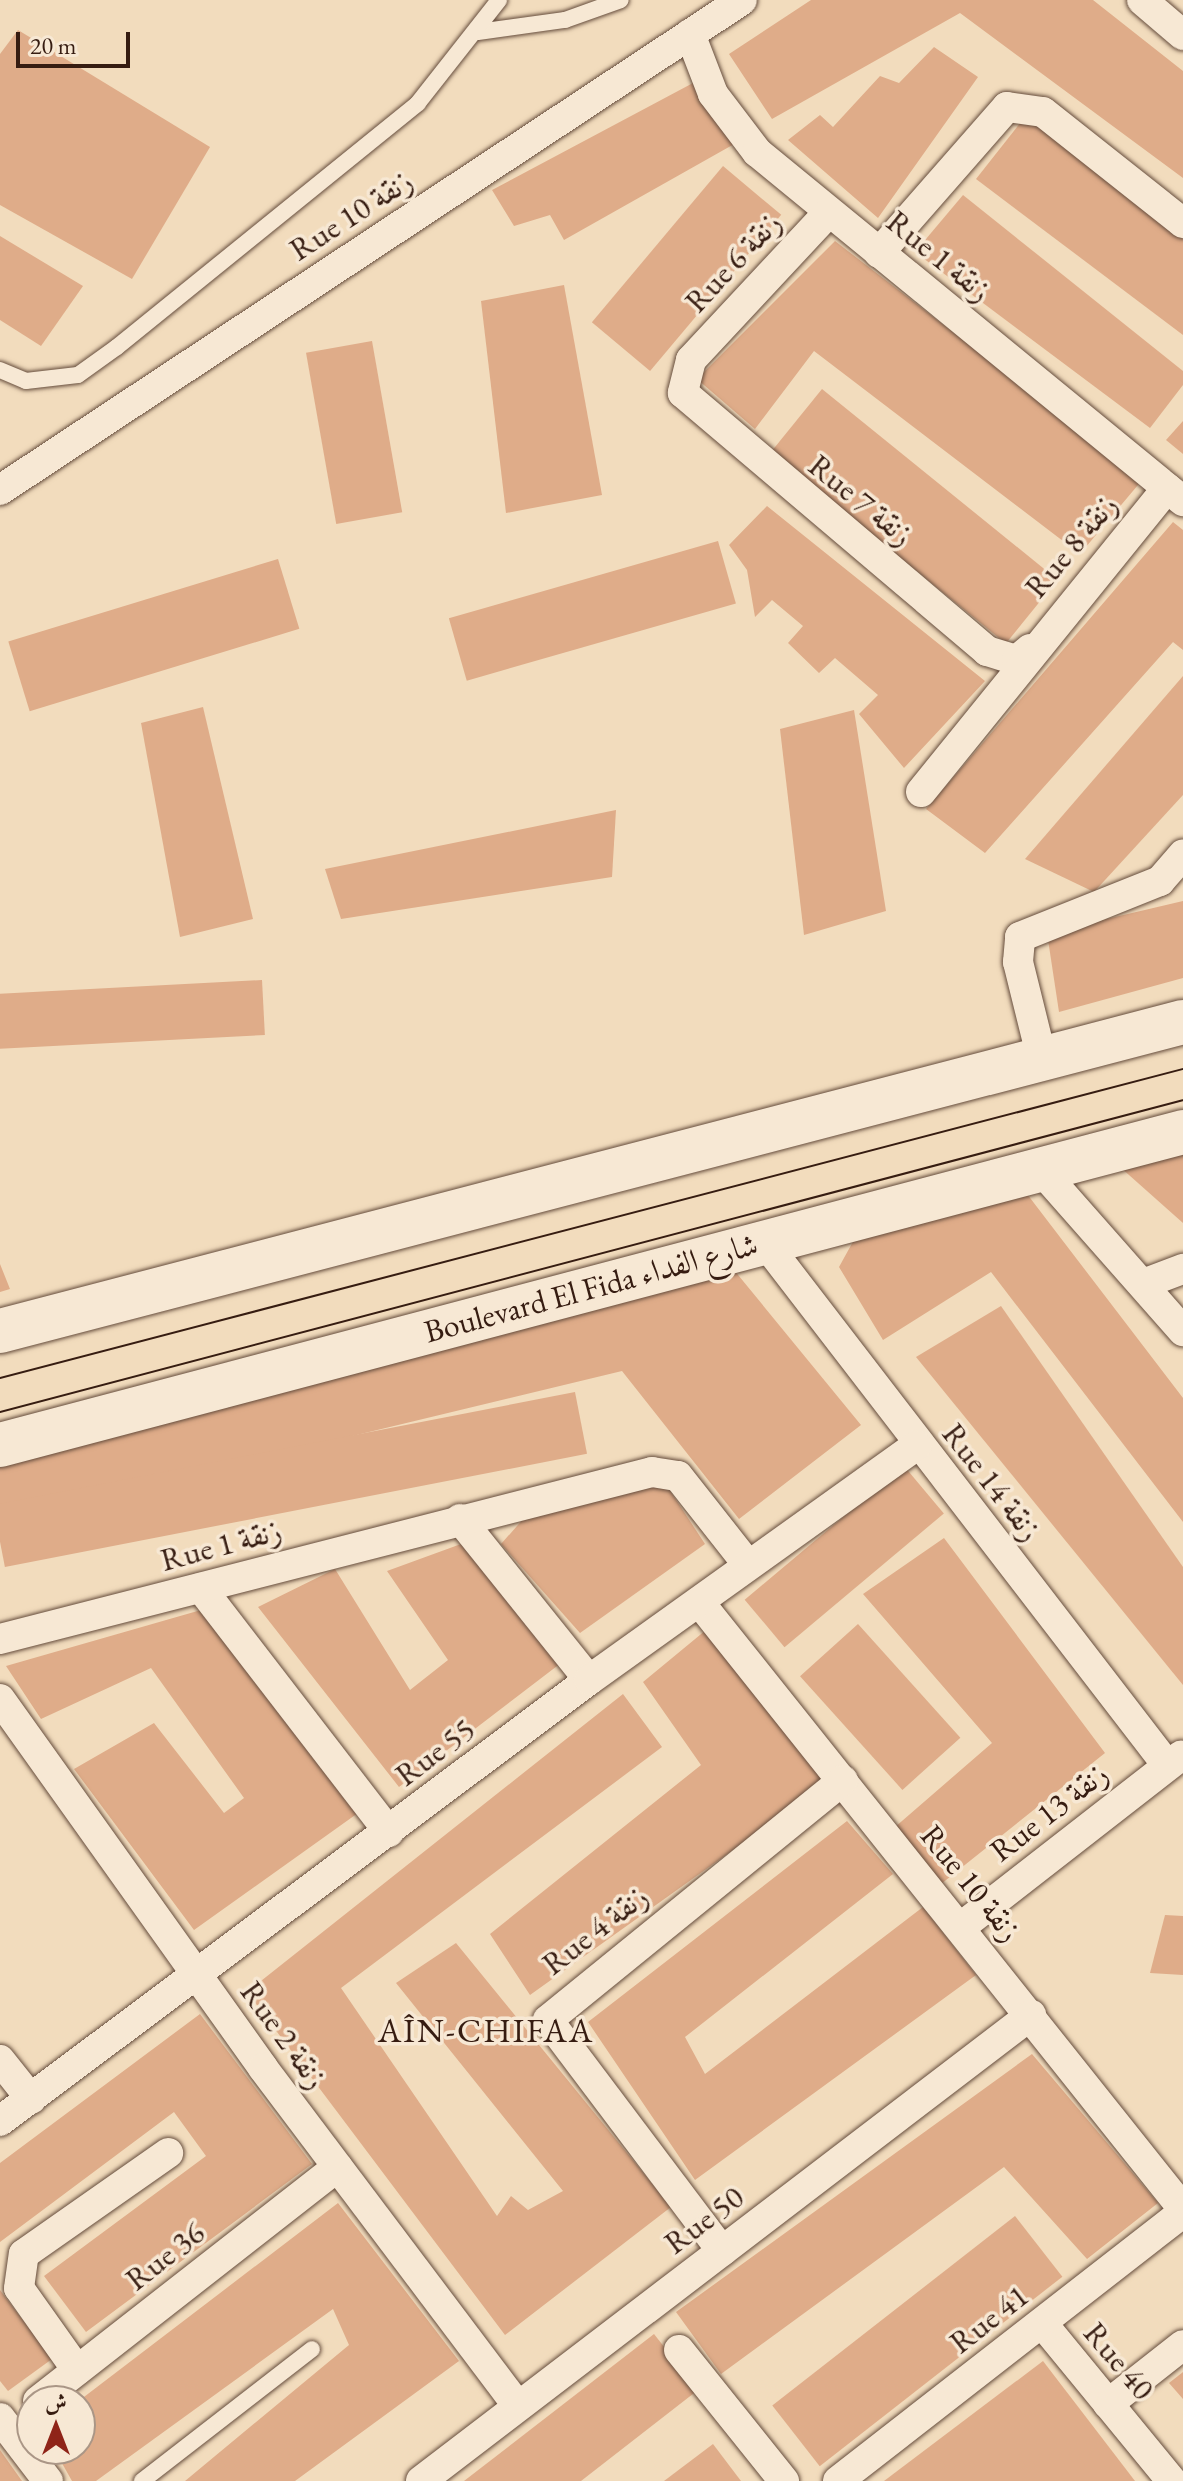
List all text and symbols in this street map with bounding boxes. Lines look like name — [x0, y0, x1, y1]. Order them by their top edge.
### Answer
scale bar — [20, 16, 134, 66]
text: 20 m — [30, 30, 77, 61]
street label: Rue 10 زنقة — [282, 161, 420, 269]
street label: Rue 1 زنقة — [879, 202, 999, 310]
street label: Rue 6 زنقة — [677, 204, 789, 320]
street label: Rue 7 زنقة — [801, 446, 921, 554]
street label: Rue 8 زنقة — [1017, 486, 1125, 606]
street label: Boulevard El Fida شارع الفداء — [420, 1225, 762, 1351]
street label: Rue 14 زنقة — [934, 1416, 1050, 1548]
street label: Rue 1 زنقة — [156, 1510, 286, 1580]
street label: Rue 55 — [388, 1710, 482, 1794]
street label: Rue 13 زنقة — [983, 1754, 1115, 1870]
street label: Rue 10 زنقة — [912, 1817, 1030, 1949]
street label: Rue 4 زنقة — [535, 1877, 655, 1983]
street label: Rue 2 زنقة — [232, 1974, 336, 2096]
district label: AÎN-CHIFAA — [378, 2011, 594, 2051]
street label: Rue 50 — [657, 2178, 751, 2262]
street label: Rue 36 — [118, 2213, 212, 2299]
street label: Rue 41 — [942, 2276, 1036, 2362]
street label: Rue 40 — [1076, 2314, 1162, 2408]
north arrow — [16, 2385, 96, 2465]
text: ش — [45, 2388, 67, 2417]

